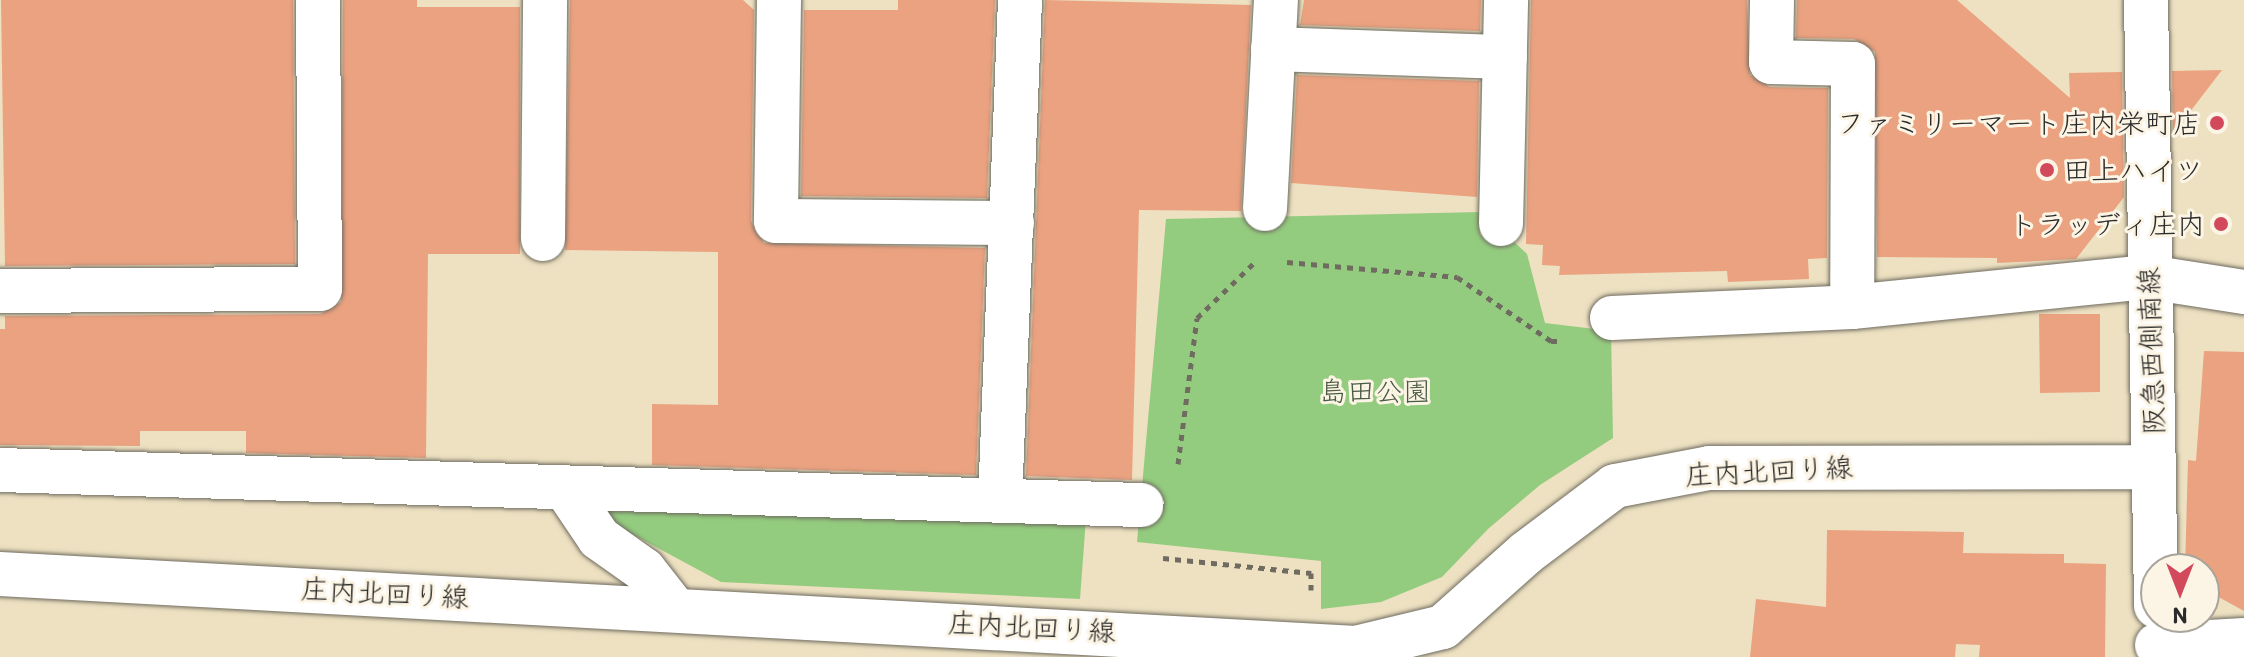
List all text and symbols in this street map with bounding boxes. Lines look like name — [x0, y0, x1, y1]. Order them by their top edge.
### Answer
place label: ファミリーマート庄内栄町店 — [1837, 106, 2201, 140]
marker: ファミリーマート庄内栄町店 — [2208, 114, 2226, 132]
place label: 田上ハイツ — [2063, 153, 2203, 187]
marker: 田上ハイツ — [2038, 161, 2056, 179]
place label: トラッディ庄内 — [2009, 207, 2205, 241]
marker: トラッディ庄内 — [2212, 215, 2230, 233]
street label: 阪急西側南線 — [2131, 266, 2171, 436]
park label: 島田公園 — [1319, 374, 1431, 408]
street label: 庄内北回り線 — [1684, 450, 1854, 492]
north arrow — [2140, 553, 2220, 633]
street label: 庄内北回り線 — [300, 572, 470, 614]
text: N — [2173, 602, 2187, 629]
street label: 庄内北回り線 — [947, 606, 1117, 648]

